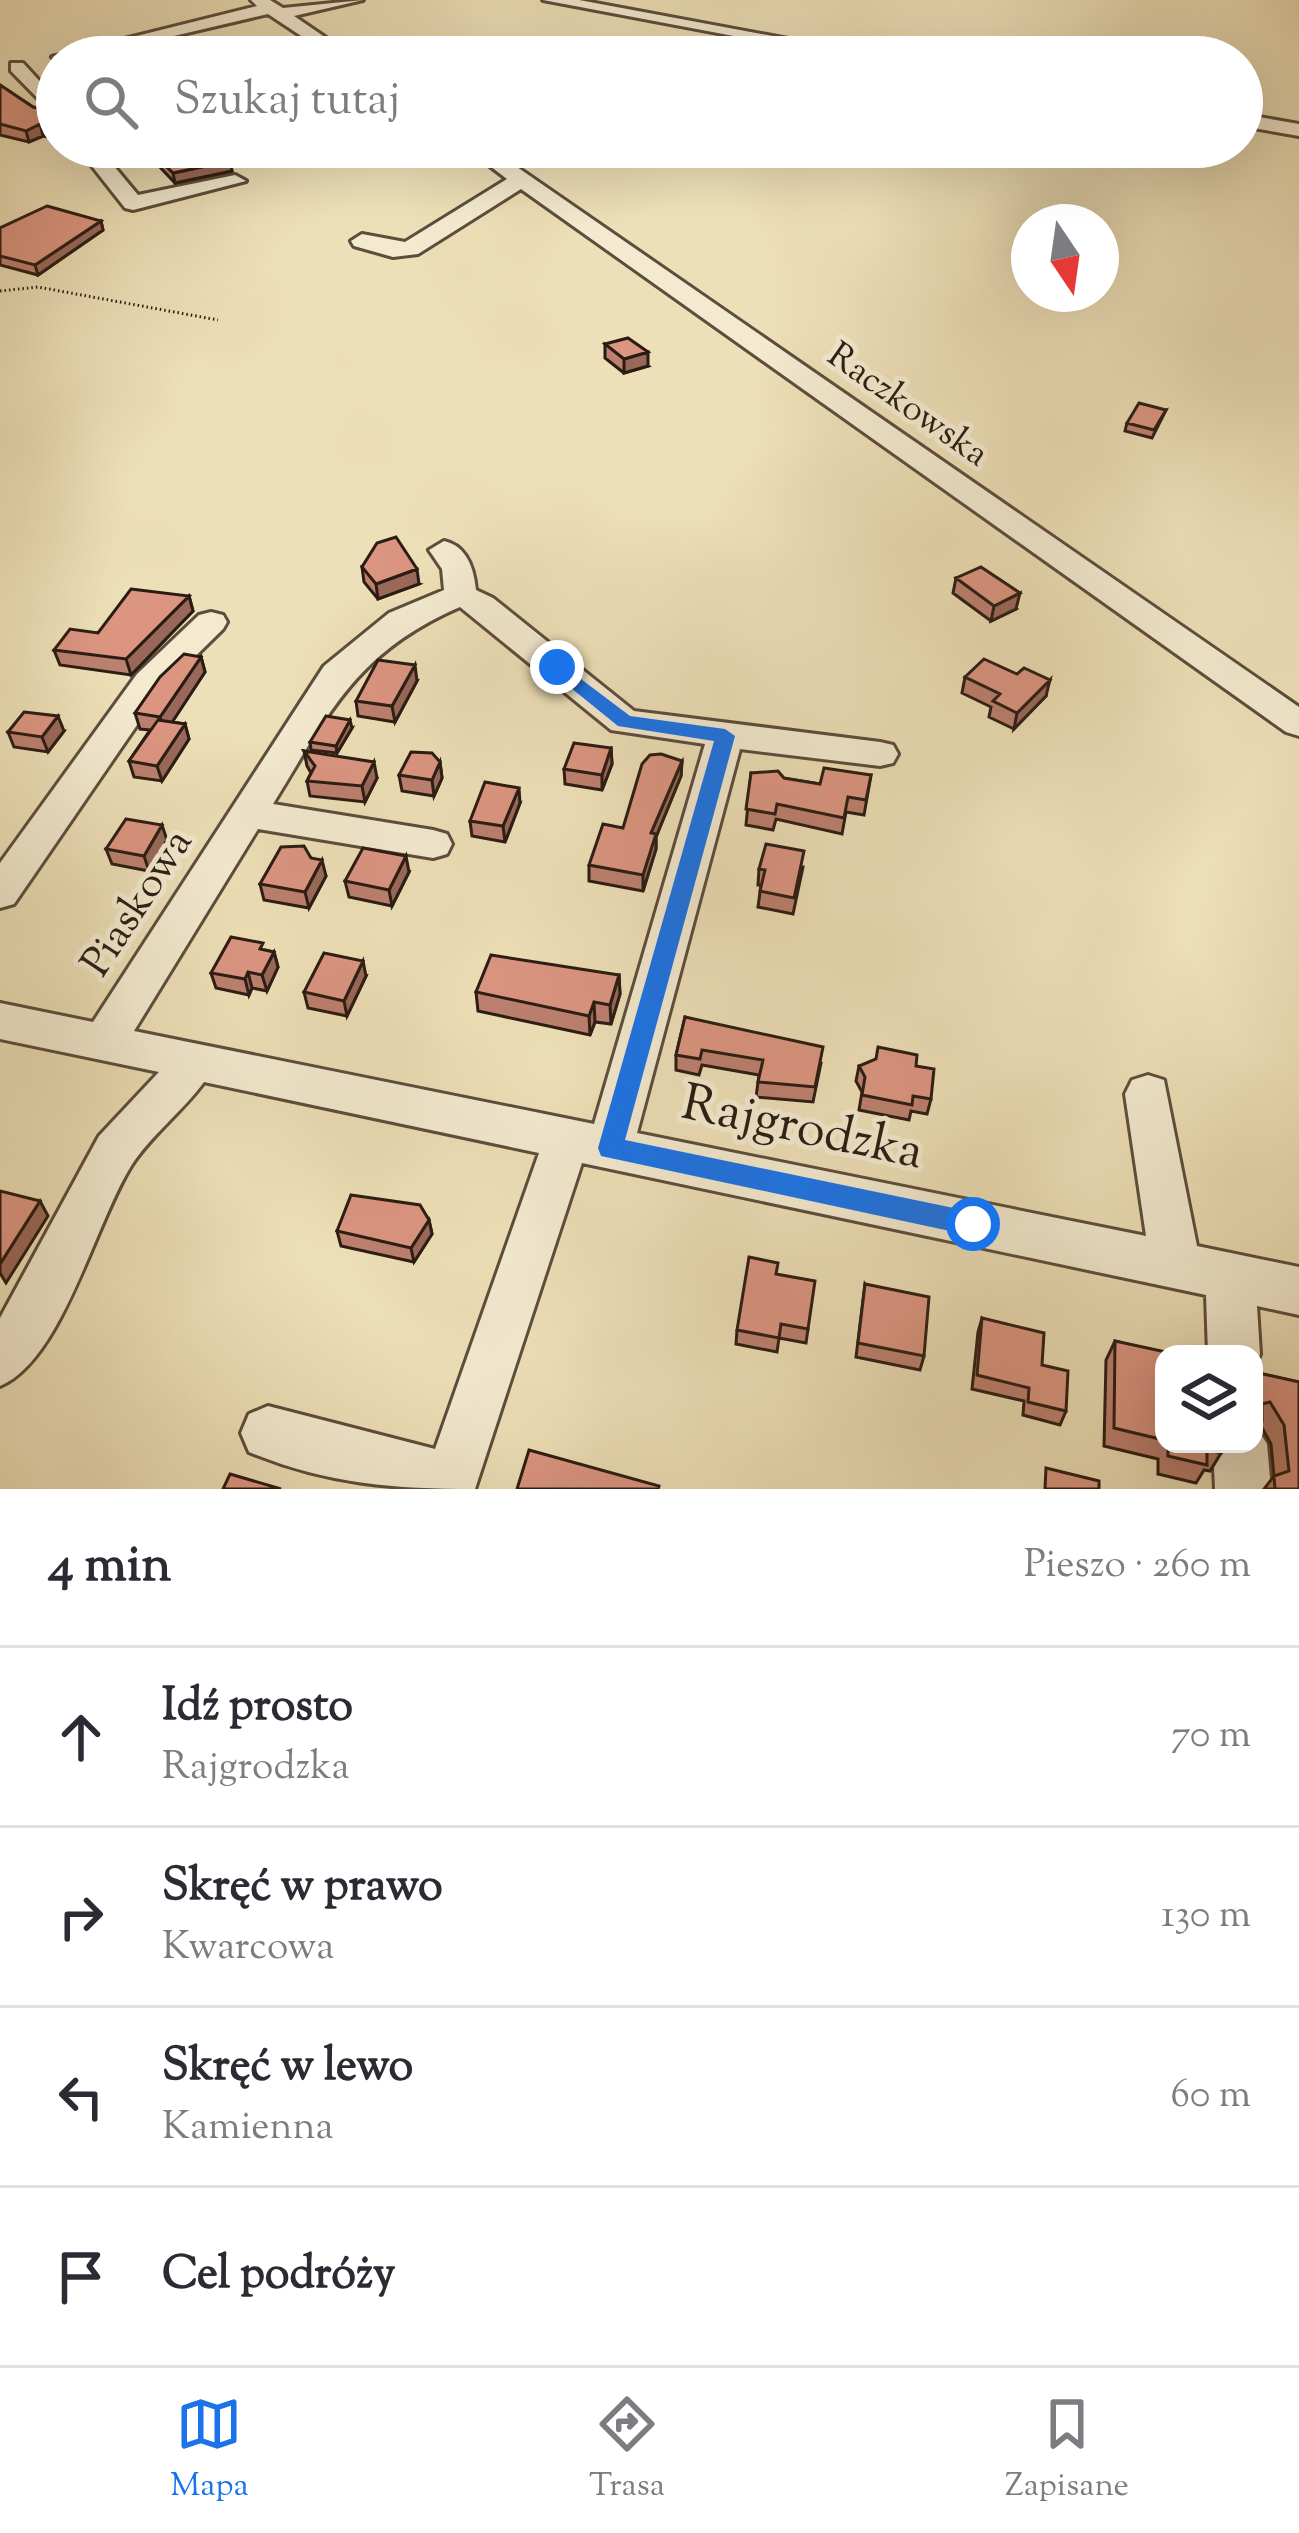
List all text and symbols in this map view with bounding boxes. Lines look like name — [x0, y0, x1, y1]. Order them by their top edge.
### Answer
search box — [36, 36, 1263, 168]
icon: search — [78, 69, 144, 135]
text: Szukaj tutaj — [174, 70, 400, 135]
north arrow — [1011, 204, 1119, 312]
street label: Raczkowska — [816, 331, 998, 481]
route end — [530, 640, 584, 694]
street label: Piaskowa — [69, 818, 209, 990]
street label: Rajgrodzka — [675, 1069, 929, 1191]
route start — [946, 1197, 1000, 1251]
map controls — [1155, 1345, 1263, 1453]
button: layers — [1155, 1345, 1263, 1453]
text: 4 min — [48, 1531, 171, 1604]
text: Pieszo · 260 m — [1024, 1539, 1251, 1595]
text: Idź prosto — [162, 1676, 353, 1741]
icon: ahead — [48, 1704, 114, 1770]
text: 70 m — [1171, 1709, 1251, 1765]
text: Rajgrodzka — [162, 1741, 349, 1797]
text: Skręć w prawo — [162, 1856, 443, 1921]
icon: right — [48, 1884, 114, 1950]
text: 130 m — [1161, 1889, 1251, 1945]
text: Kwarcowa — [162, 1921, 334, 1977]
text: Skręć w lewo — [162, 2036, 413, 2101]
icon: left — [48, 2064, 114, 2130]
text: 60 m — [1170, 2069, 1251, 2125]
text: Kamienna — [162, 2101, 334, 2157]
icon: arrive — [48, 2244, 114, 2310]
text: Cel podróży — [162, 2244, 395, 2309]
tab: Mapa — [170, 2391, 249, 2511]
tab: Trasa — [589, 2391, 665, 2511]
tab: Zapisane — [1005, 2391, 1129, 2511]

